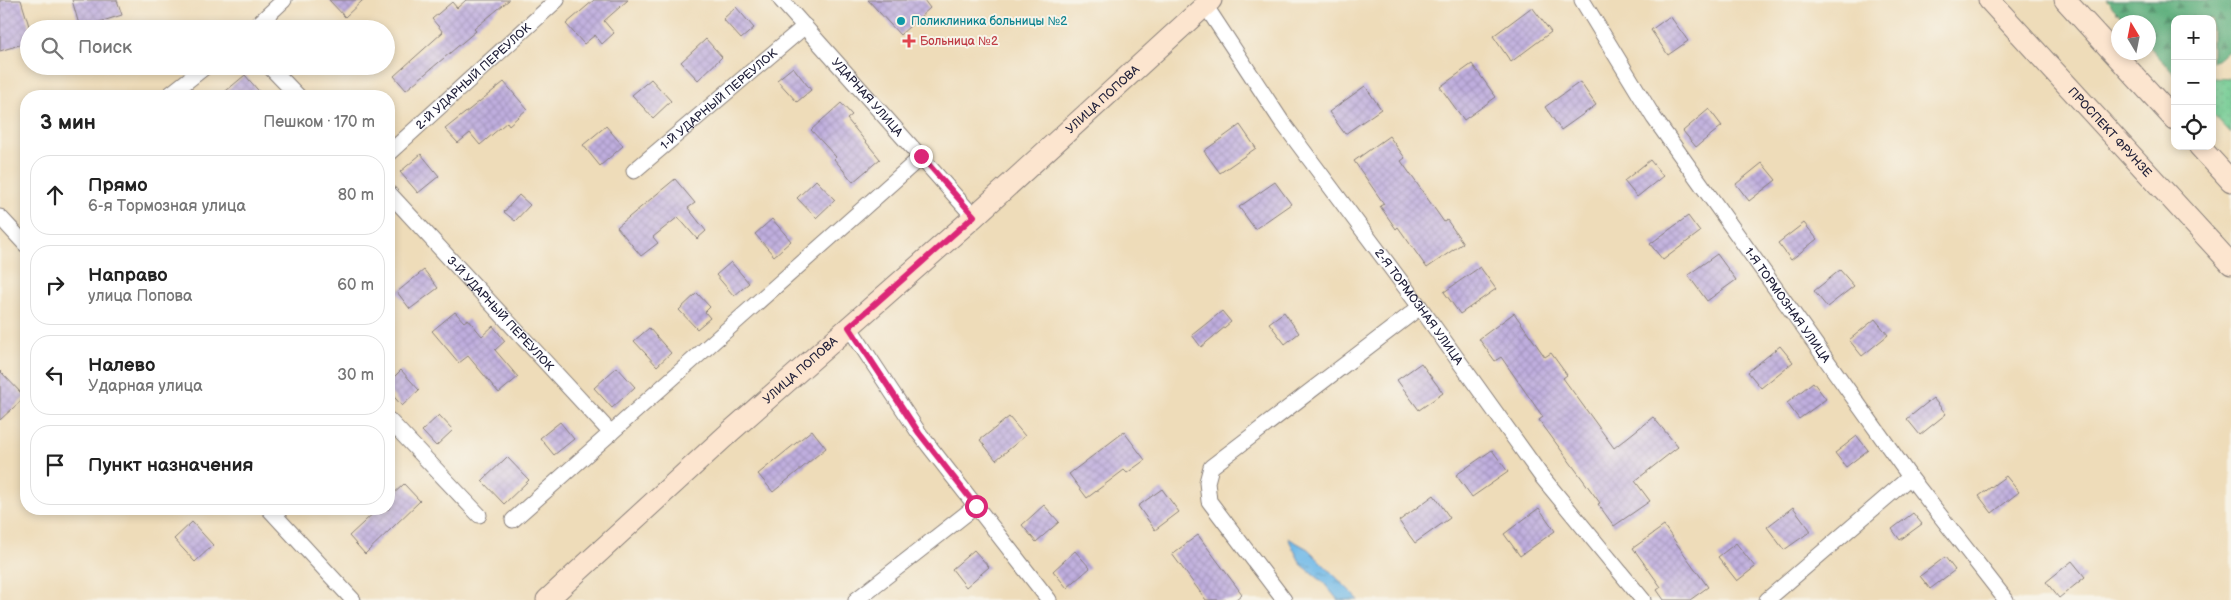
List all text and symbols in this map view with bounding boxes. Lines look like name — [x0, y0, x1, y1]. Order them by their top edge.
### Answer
place label: Поликлиника больницы №2 — [911, 14, 1067, 29]
marker: Поликлиника больницы №2 — [895, 15, 907, 27]
north arrow — [2111, 15, 2156, 60]
map controls — [2171, 15, 2216, 150]
button: + — [2171, 15, 2216, 60]
search box — [20, 20, 395, 75]
street label: 2-Й УДАРНЫЙ ПЕРЕУЛОК — [413, 20, 535, 133]
icon: search — [38, 34, 66, 62]
marker: Больница №2 — [902, 34, 916, 48]
place label: Больница №2 — [920, 34, 998, 49]
text: Поиск — [78, 36, 132, 59]
street label: 1-Й УДАРНЫЙ ПЕРЕУЛОК — [658, 46, 781, 153]
street label: УДАРНАЯ УЛИЦА — [828, 55, 906, 140]
button: − — [2171, 60, 2216, 105]
street label: УЛИЦА ПОПОВА — [1063, 62, 1143, 137]
street label: ПРОСПЕКТ ФРУНЗЕ — [2065, 84, 2155, 180]
button: locate — [2171, 105, 2216, 150]
text: 3 мин — [40, 110, 96, 135]
text: Пешком · 170 m — [263, 113, 375, 132]
route end — [910, 145, 933, 168]
text: Прямо — [88, 174, 148, 197]
icon: ahead — [41, 181, 69, 209]
text: 80 m — [338, 186, 374, 205]
text: 6-я Тормозная улица — [88, 197, 246, 216]
street label: 1-Я ТОРМОЗНАЯ УЛИЦА — [1741, 245, 1834, 366]
street label: 2-Я ТОРМОЗНАЯ УЛИЦА — [1371, 246, 1466, 368]
street label: 3-Й УДАРНЫЙ ПЕРЕУЛОК — [443, 253, 557, 374]
text: Направо — [88, 264, 168, 287]
icon: right — [41, 271, 69, 299]
text: 60 m — [337, 276, 374, 295]
text: улица Попова — [88, 287, 192, 306]
street label: УЛИЦА ПОПОВА — [760, 333, 841, 407]
text: Налево — [88, 354, 155, 377]
icon: left — [41, 361, 69, 389]
text: 30 m — [337, 366, 374, 385]
text: Ударная улица — [88, 377, 203, 396]
icon: arrive — [41, 451, 69, 479]
text: Пункт назначения — [88, 454, 253, 477]
route start — [965, 495, 988, 518]

